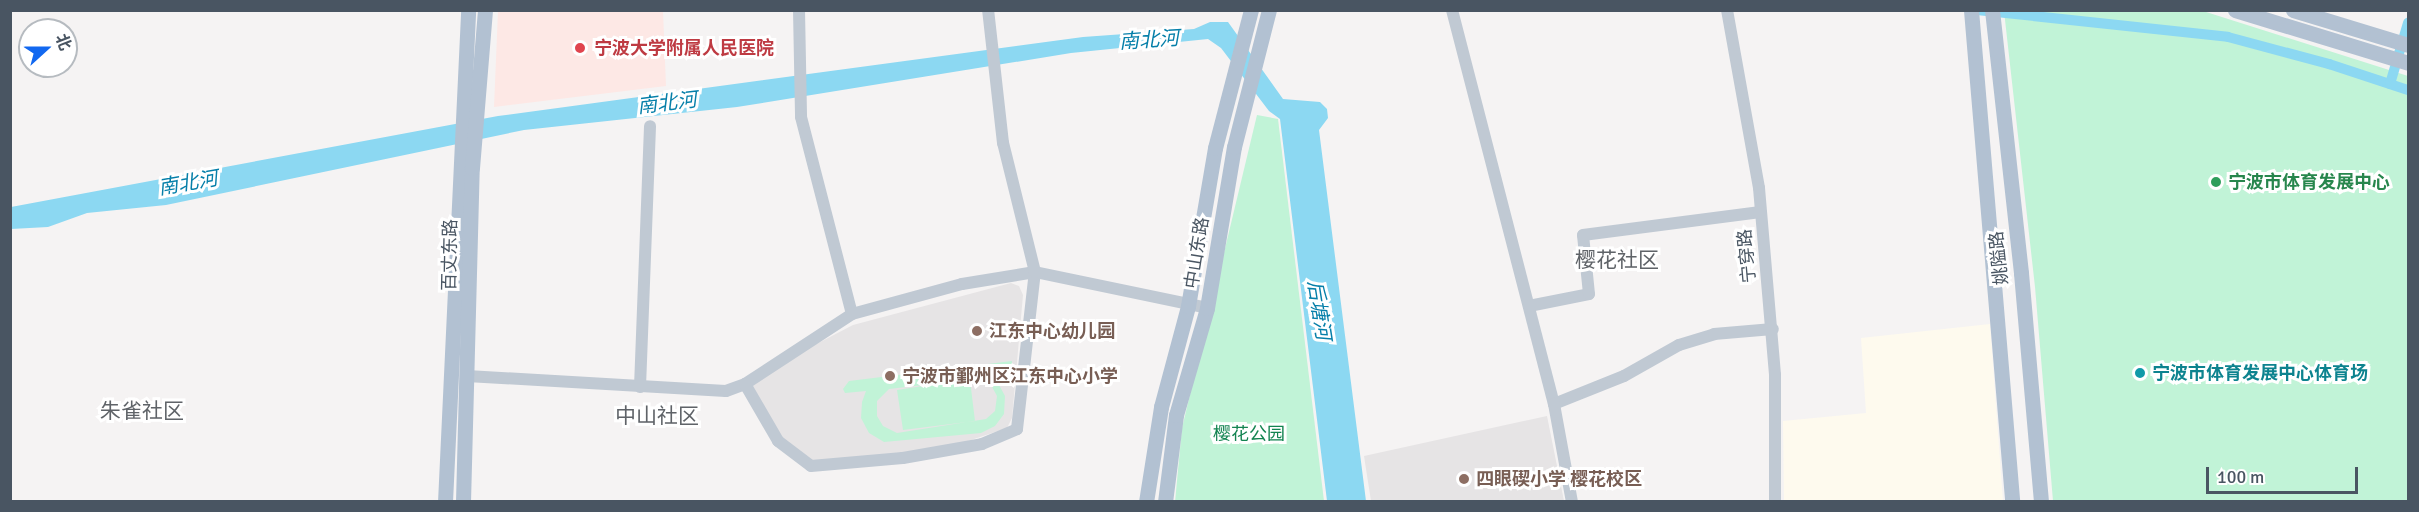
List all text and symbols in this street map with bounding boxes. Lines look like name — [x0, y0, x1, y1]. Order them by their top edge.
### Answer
north arrow — [18, 18, 78, 78]
water label: 南北河 — [1118, 26, 1180, 54]
text: 北 — [51, 31, 75, 53]
place label: 宁波大学附属人民医院 — [594, 37, 774, 59]
marker: 宁波大学附属人民医院 — [571, 39, 589, 57]
water label: 南北河 — [636, 87, 698, 119]
water label: 南北河 — [156, 166, 220, 200]
place label: 宁波市体育发展中心 — [2228, 171, 2390, 193]
marker: 宁波市体育发展中心 — [2209, 175, 2223, 189]
street label: 中山东路 — [1181, 216, 1213, 290]
street label: 百丈东路 — [439, 219, 461, 291]
street label: 宁穿路 — [1734, 228, 1760, 284]
street label: 姚隘路 — [1985, 230, 2013, 286]
district label: 樱花社区 — [1575, 247, 1659, 273]
water label: 后塘河 — [1302, 278, 1336, 342]
place label: 江东中心幼儿园 — [989, 320, 1115, 342]
marker: 江东中心幼儿园 — [970, 324, 984, 338]
place label: 宁波市体育发展中心体育场 — [2152, 362, 2368, 384]
place label: 宁波市鄞州区江东中心小学 — [902, 365, 1118, 387]
marker: 宁波市体育发展中心体育场 — [2133, 366, 2147, 380]
marker: 宁波市鄞州区江东中心小学 — [883, 369, 897, 383]
district label: 朱雀社区 — [100, 398, 184, 424]
district label: 中山社区 — [615, 403, 699, 429]
park label: 樱花公园 — [1213, 423, 1285, 445]
scale bar — [2209, 455, 2360, 493]
text: 100 m — [2217, 466, 2264, 488]
place label: 四眼碶小学 樱花校区 — [1476, 468, 1642, 490]
marker: 四眼碶小学 樱花校区 — [1457, 472, 1471, 486]

